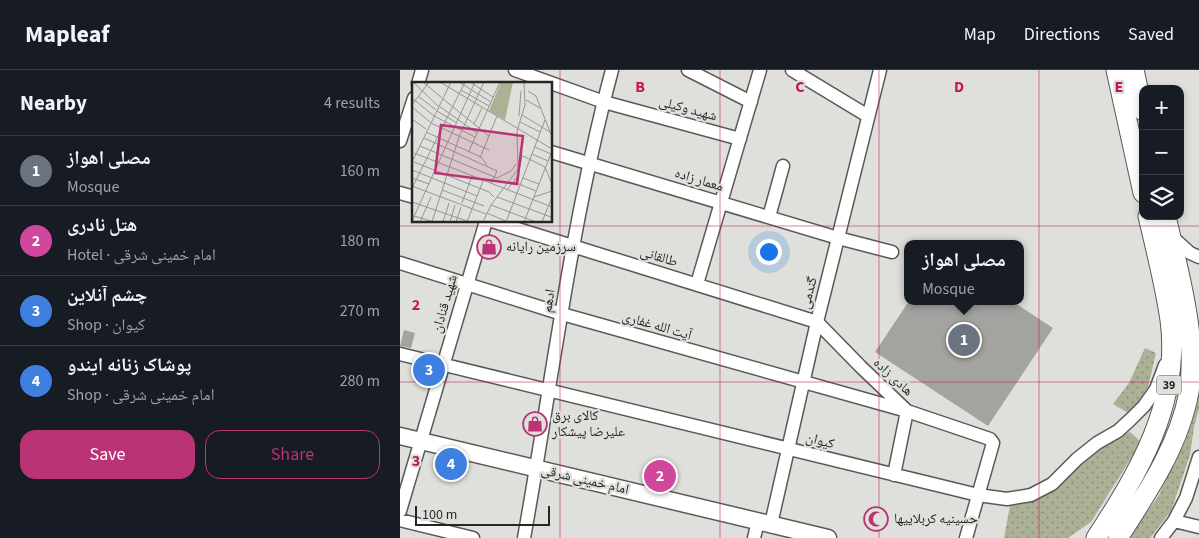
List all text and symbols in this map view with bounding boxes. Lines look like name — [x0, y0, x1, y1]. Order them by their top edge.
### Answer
text: Mapleaf — [25, 17, 110, 52]
text: Map — [964, 22, 996, 47]
text: Directions — [1024, 22, 1100, 47]
text: Saved — [1128, 22, 1174, 47]
text: B — [635, 76, 645, 98]
text: C — [795, 76, 805, 98]
text: D — [954, 76, 964, 98]
text: E — [1115, 76, 1123, 98]
inset map — [412, 82, 552, 222]
map controls — [1139, 85, 1184, 220]
button: + — [1139, 85, 1184, 130]
text: Nearby — [20, 88, 87, 118]
text: 4 results — [324, 92, 380, 114]
street label: شهید وکیلی — [657, 92, 719, 126]
button: − — [1139, 130, 1184, 175]
text: مصلی اهواز — [67, 145, 151, 172]
text: 1 — [32, 160, 40, 182]
text: 160 m — [340, 160, 380, 182]
street label: معمار زاده — [672, 163, 726, 197]
button: layers — [1139, 175, 1184, 220]
text: Mosque — [67, 176, 120, 198]
text: هتل نادری — [67, 212, 137, 239]
text: 2 — [32, 230, 40, 252]
text: 180 m — [340, 230, 380, 252]
shop icon: سرزمین رایانه — [476, 234, 502, 260]
place label: سرزمین رایانه — [506, 237, 576, 257]
your location — [756, 239, 782, 265]
popup — [904, 240, 1024, 305]
street label: طالقانی — [638, 242, 680, 272]
text: Hotel · امام خمینی شرقی — [67, 244, 216, 266]
text: مصلی اهواز — [922, 247, 1006, 274]
street label: شهید قنادان — [427, 272, 463, 336]
street label: گندمی — [795, 275, 823, 311]
text: Mosque — [922, 278, 975, 300]
text: چشم آنلاین — [67, 282, 147, 309]
street label: ادهم — [537, 288, 561, 314]
text: 2 — [412, 294, 420, 316]
text: 3 — [32, 300, 40, 322]
text: 270 m — [340, 300, 380, 322]
street label: آیت الله غفاری — [620, 307, 694, 346]
text: Shop · کیوان — [67, 314, 145, 336]
pin: 1 — [948, 321, 980, 359]
pin: 3 — [413, 351, 445, 389]
text: پوشاک زنانه ایندو — [67, 352, 191, 379]
street label: هادی زاده — [869, 353, 917, 401]
text: 4 — [32, 370, 40, 392]
text: 280 m — [340, 370, 380, 392]
road number: 39 — [1156, 376, 1182, 394]
text: Shop · امام خمینی شرقی — [67, 384, 214, 406]
place label: کالای برق علیرضا پیشکار — [551, 406, 625, 442]
shop icon: کالای برق علیرضا پیشکار — [522, 411, 548, 437]
street label: کیوان — [804, 428, 837, 454]
button: Save — [20, 430, 195, 479]
button: Share — [205, 430, 380, 479]
pin: 4 — [435, 445, 467, 483]
text: 3 — [412, 450, 420, 472]
pin: 2 — [644, 457, 676, 495]
street label: امام خمینی شرقی — [539, 460, 631, 500]
scale bar — [415, 503, 550, 526]
text: 100 m — [422, 505, 457, 525]
mosque icon: حسینیه کربلاییها — [863, 506, 889, 532]
place label: حسینیه کربلاییها — [894, 509, 978, 529]

